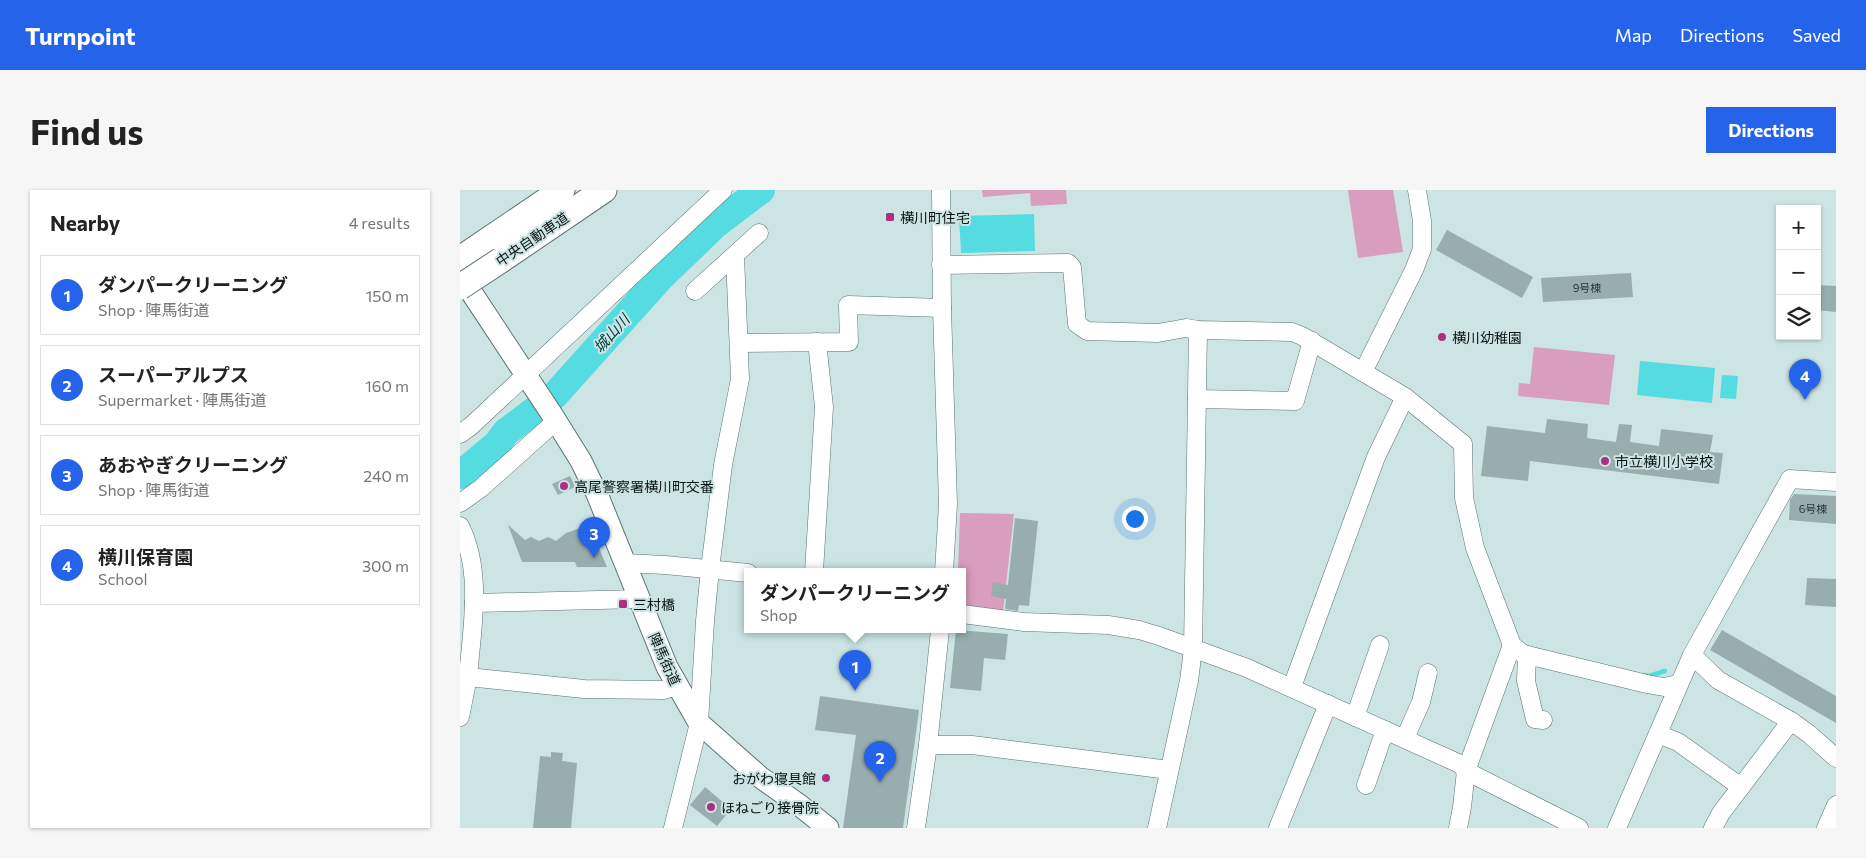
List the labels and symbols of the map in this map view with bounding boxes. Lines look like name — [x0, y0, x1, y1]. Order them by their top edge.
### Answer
street label: 中央自動車道 — [492, 208, 572, 270]
place label: 横川町住宅 — [900, 209, 970, 226]
marker: 横川町住宅 — [884, 211, 896, 223]
house number: 9号棟 — [1573, 281, 1601, 294]
water label: 城山川 — [589, 309, 634, 356]
place label: 横川幼稚園 — [1452, 329, 1522, 346]
marker: 横川幼稚園 — [1436, 331, 1448, 343]
pin: 4 — [1789, 359, 1821, 400]
place label: 市立横川小学校 — [1615, 453, 1713, 470]
marker: 市立横川小学校 — [1599, 455, 1611, 467]
place label: 高尾警察署横川町交番 — [574, 478, 714, 495]
marker: 高尾警察署横川町交番 — [558, 480, 570, 492]
house number: 6号棟 — [1799, 502, 1827, 515]
your location — [1122, 506, 1148, 532]
pin: 3 — [578, 517, 610, 558]
place label: 三村橋 — [633, 596, 675, 613]
marker: 三村橋 — [617, 598, 629, 610]
street label: 陣馬街道 — [646, 630, 684, 688]
pin: 1 — [839, 650, 871, 691]
pin: 2 — [864, 741, 896, 782]
place label: おがわ寝具館 — [732, 770, 816, 787]
marker: おがわ寝具館 — [820, 772, 832, 784]
place label: ほねごり接骨院 — [721, 799, 819, 816]
marker: ほねごり接骨院 — [705, 801, 717, 813]

